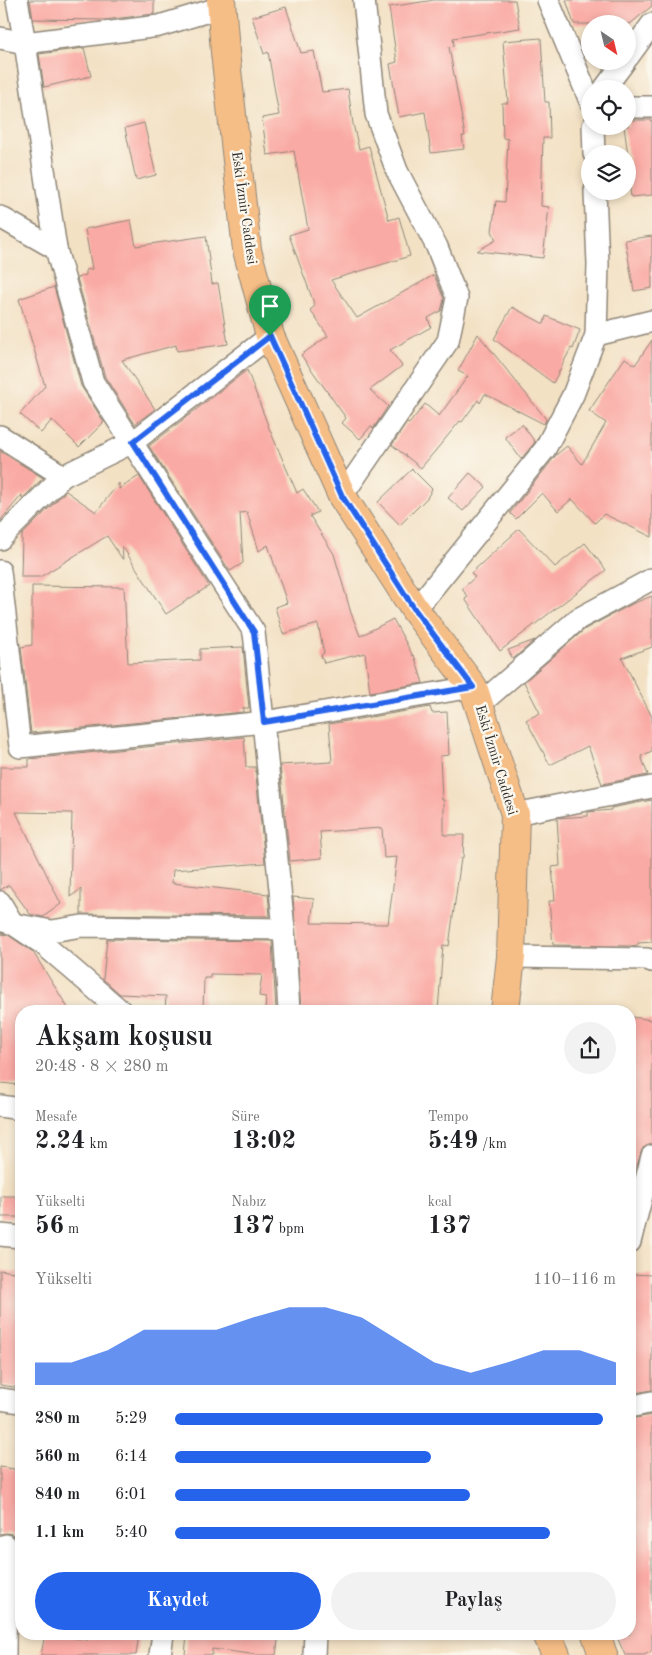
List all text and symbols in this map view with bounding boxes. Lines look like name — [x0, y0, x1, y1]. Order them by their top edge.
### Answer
north arrow — [581, 15, 636, 70]
map controls — [581, 15, 636, 200]
button: locate — [581, 80, 636, 135]
button: layers — [581, 145, 636, 200]
street label: Eski İzmir Caddesi — [229, 150, 262, 266]
pin — [249, 285, 291, 336]
icon: arrive — [256, 292, 284, 320]
street label: Eski İzmir Caddesi — [473, 702, 522, 817]
button: share — [564, 1022, 616, 1074]
text: Akşam koşusu — [35, 1024, 213, 1052]
text: 20:48 · 8 × 280 m — [35, 1059, 168, 1075]
text: Mesafe — [35, 1110, 77, 1124]
text: Süre — [231, 1110, 260, 1124]
text: Tempo — [428, 1110, 468, 1124]
text: 2.24 — [35, 1129, 86, 1154]
text: 13:02 — [231, 1129, 296, 1154]
text: 5:49 — [428, 1129, 478, 1154]
text: km — [86, 1137, 108, 1151]
text: /km — [478, 1137, 507, 1151]
text: Yükselti — [35, 1195, 85, 1209]
text: Nabız — [231, 1195, 266, 1209]
text: kcal — [428, 1195, 452, 1209]
text: 56 — [35, 1214, 64, 1239]
text: 137 — [231, 1214, 275, 1239]
text: 137 — [428, 1214, 471, 1239]
text: m — [64, 1222, 79, 1236]
text: bpm — [275, 1222, 304, 1236]
text: Yükselti — [35, 1272, 92, 1288]
text: 110–116 m — [533, 1272, 616, 1288]
text: 280 m — [35, 1411, 80, 1427]
text: 5:29 — [115, 1411, 147, 1427]
text: 560 m — [35, 1449, 80, 1465]
text: 6:14 — [115, 1449, 147, 1465]
text: 840 m — [35, 1487, 80, 1503]
text: 6:01 — [115, 1487, 147, 1503]
text: 1.1 km — [35, 1525, 84, 1541]
text: 5:40 — [115, 1525, 147, 1541]
button: Kaydet — [35, 1572, 321, 1630]
button: Paylaş — [331, 1572, 616, 1630]

